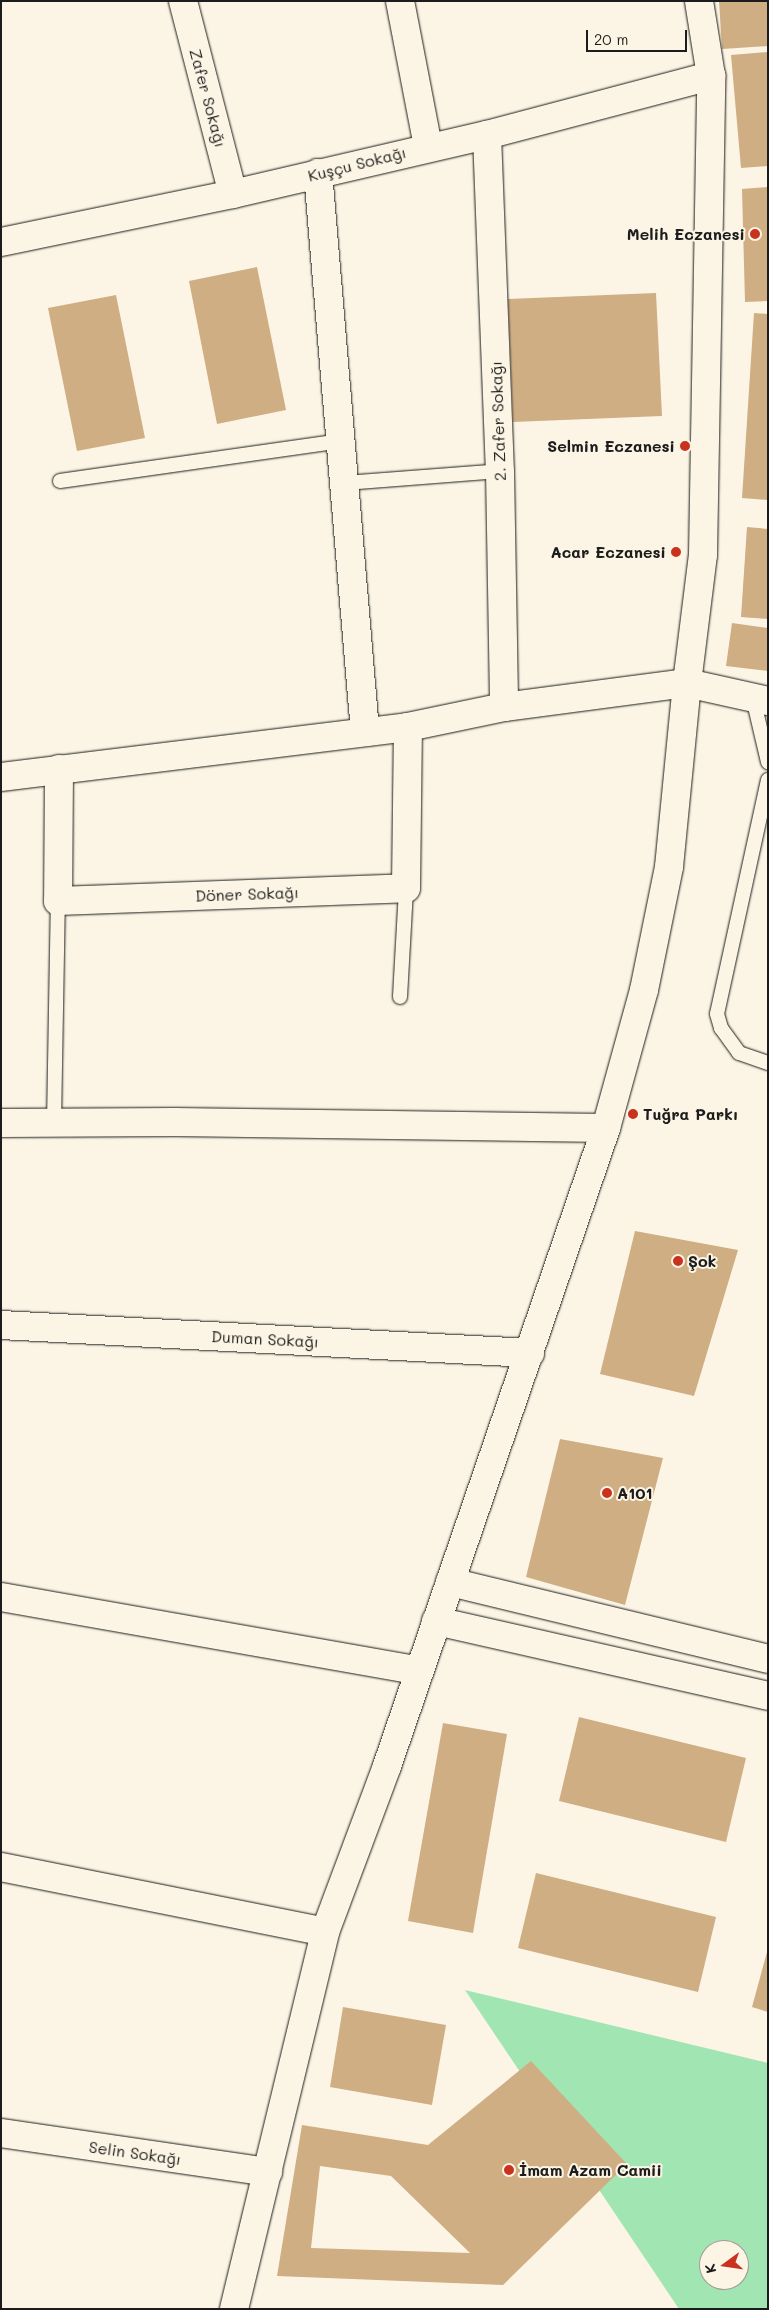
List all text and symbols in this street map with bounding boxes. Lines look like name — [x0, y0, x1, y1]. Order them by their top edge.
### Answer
scale bar — [589, 20, 690, 52]
text: 20 m — [594, 29, 628, 49]
street label: Zafer Sokağı — [186, 47, 230, 149]
street label: Kuşçu Sokağı — [306, 142, 408, 186]
place label: Melih Eczanesi — [627, 224, 745, 244]
marker: Melih Eczanesi — [749, 228, 761, 240]
street label: 2. Zafer Sokağı — [486, 361, 510, 481]
place label: Selmin Eczanesi — [547, 436, 675, 456]
marker: Selmin Eczanesi — [679, 440, 691, 452]
place label: Acar Eczanesi — [550, 542, 666, 562]
marker: Acar Eczanesi — [670, 546, 682, 558]
street label: Döner Sokağı — [195, 883, 299, 905]
place label: Tuğra Parkı — [643, 1104, 738, 1124]
marker: Tuğra Parkı — [627, 1108, 639, 1120]
place label: Şok — [688, 1251, 716, 1271]
marker: Şok — [672, 1255, 684, 1267]
street label: Duman Sokağı — [211, 1327, 319, 1351]
place label: A101 — [617, 1483, 653, 1503]
marker: A101 — [601, 1487, 613, 1499]
street label: Selin Sokağı — [88, 2137, 182, 2169]
place label: İmam Azam Camii — [519, 2160, 662, 2180]
marker: İmam Azam Camii — [503, 2164, 515, 2176]
north arrow — [699, 2240, 749, 2290]
text: K — [700, 2262, 720, 2275]

